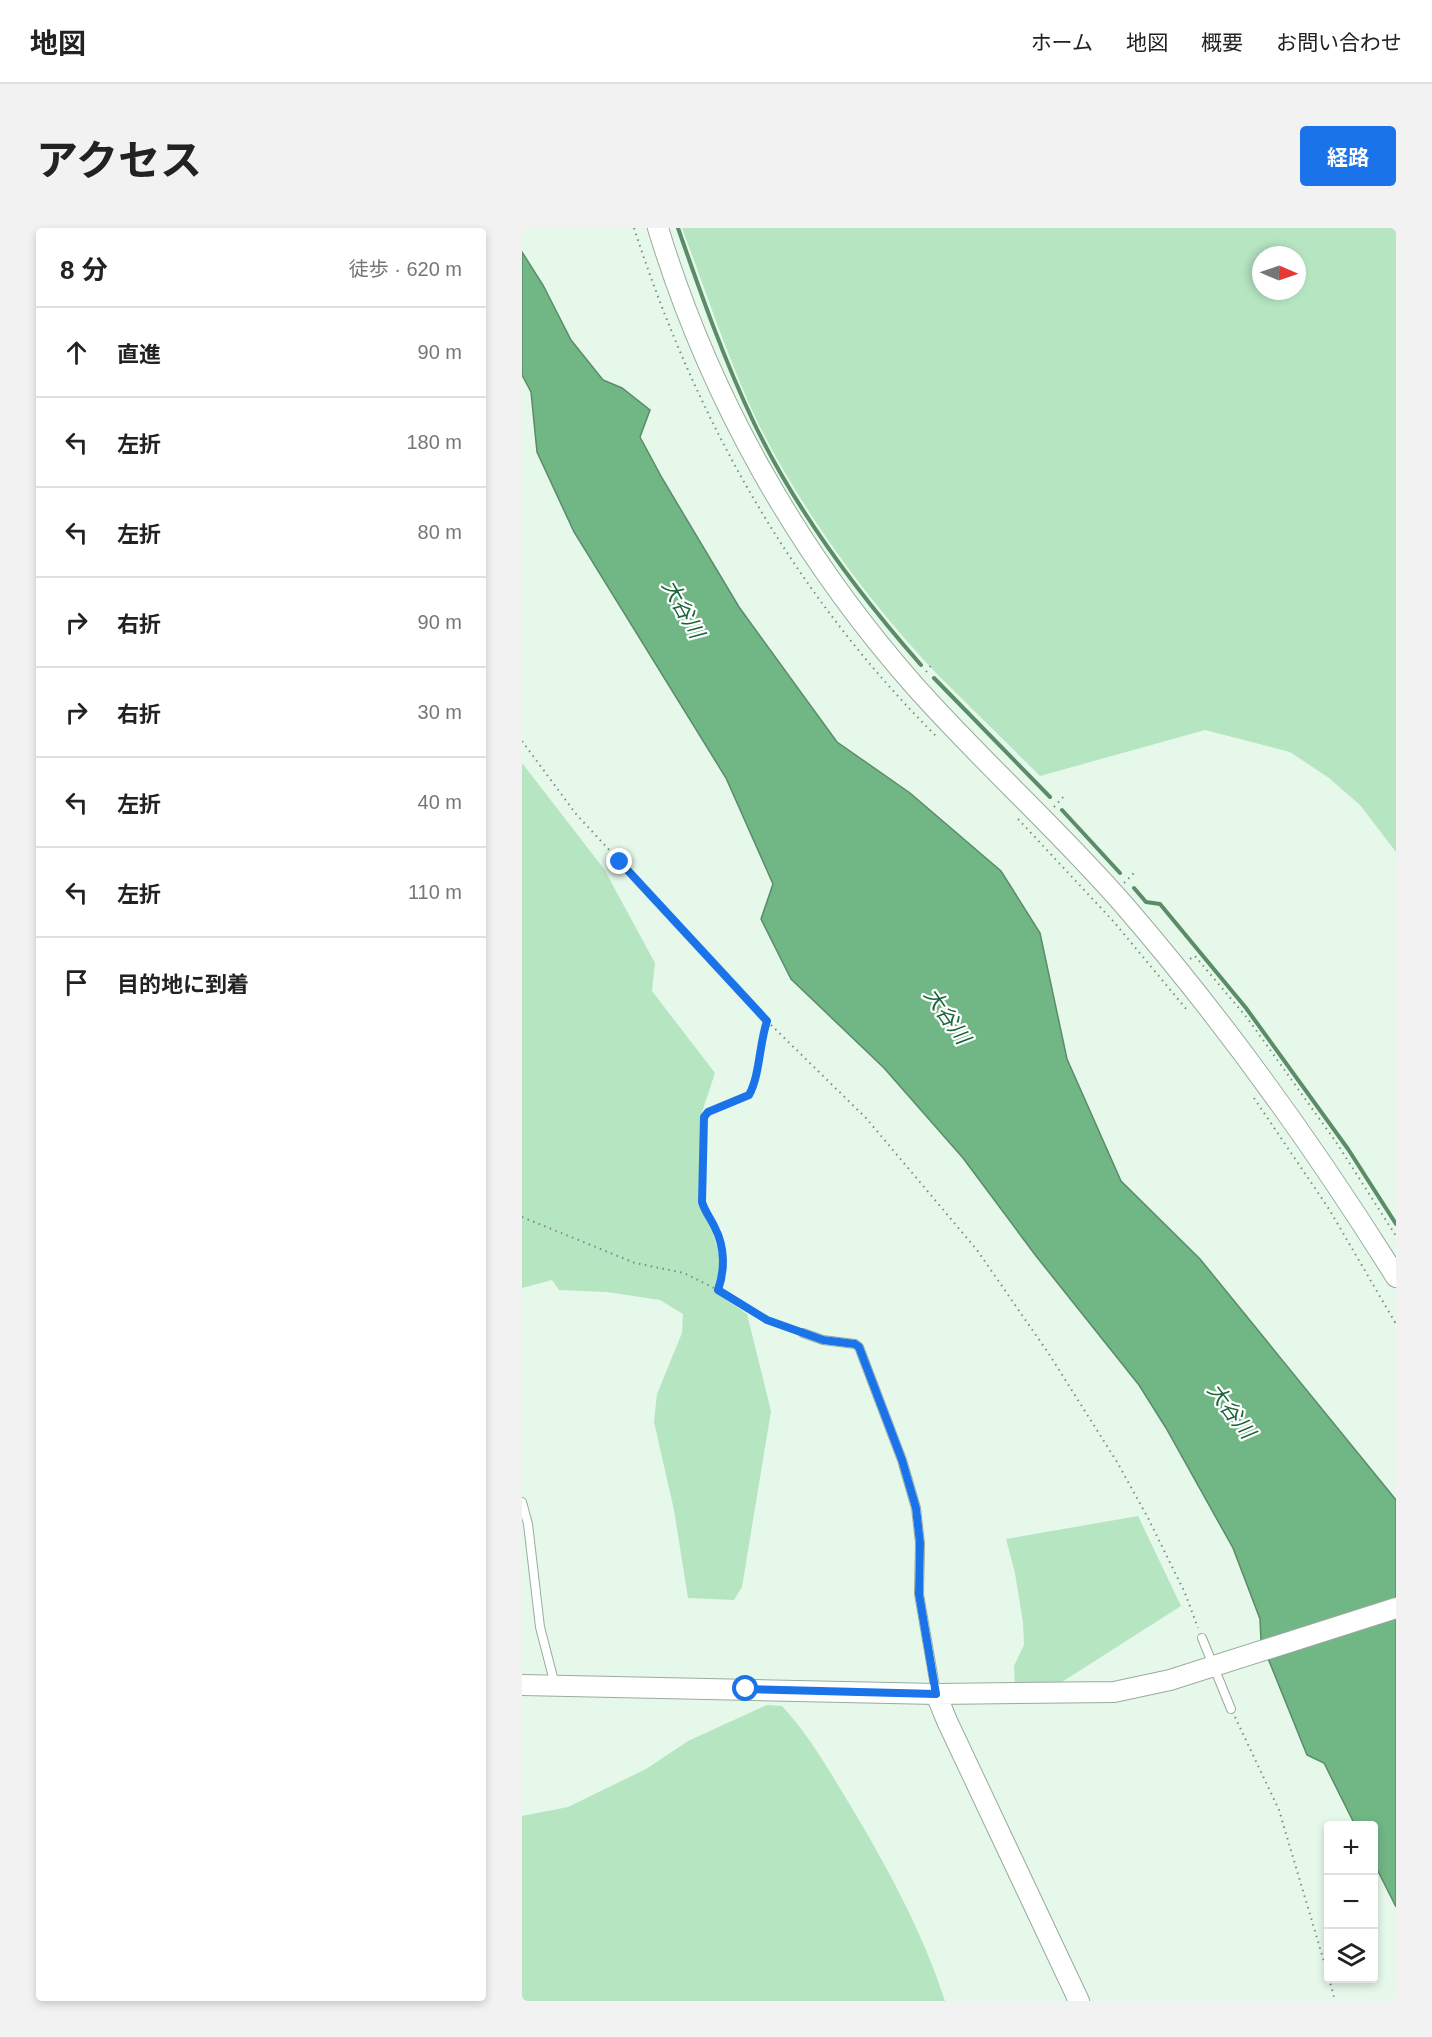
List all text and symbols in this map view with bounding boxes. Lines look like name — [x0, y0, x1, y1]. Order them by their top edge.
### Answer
text: 地図 — [30, 28, 86, 59]
text: ホーム — [1031, 31, 1093, 54]
text: 地図 — [1126, 31, 1168, 54]
text: 概要 — [1201, 31, 1243, 54]
text: お問い合わせ — [1276, 31, 1402, 54]
button: 経路 — [1300, 126, 1396, 186]
text: アクセス — [36, 137, 202, 184]
north arrow — [1252, 246, 1306, 300]
text: 8 分 — [60, 255, 108, 285]
text: 徒歩 · 620 m — [349, 258, 462, 280]
icon: ahead — [60, 336, 93, 369]
text: 90 m — [418, 341, 462, 363]
text: 直進 — [117, 342, 161, 367]
icon: left — [60, 426, 93, 459]
text: 180 m — [406, 431, 462, 453]
text: 左折 — [117, 432, 161, 457]
icon: left — [60, 516, 93, 549]
text: 80 m — [418, 521, 462, 543]
text: 左折 — [117, 522, 161, 547]
water label: 大谷川 — [658, 576, 710, 644]
icon: right — [60, 606, 93, 639]
text: 90 m — [418, 611, 462, 633]
text: 右折 — [117, 612, 161, 637]
icon: right — [60, 696, 93, 729]
text: 30 m — [418, 701, 462, 723]
text: 右折 — [117, 702, 161, 727]
icon: left — [60, 786, 93, 819]
text: 40 m — [418, 791, 462, 813]
text: 左折 — [117, 792, 161, 817]
route end — [606, 848, 632, 874]
icon: left — [60, 876, 93, 909]
text: 110 m — [408, 881, 462, 903]
text: 左折 — [117, 882, 161, 907]
icon: arrive — [60, 966, 93, 999]
text: 目的地に到着 — [117, 972, 249, 997]
water label: 大谷川 — [920, 983, 976, 1050]
water label: 大谷川 — [1203, 1379, 1261, 1444]
route start — [732, 1675, 758, 1701]
map controls — [1324, 1821, 1378, 1983]
button: + — [1324, 1821, 1378, 1875]
button: − — [1324, 1875, 1378, 1929]
button: layers — [1324, 1929, 1378, 1983]

